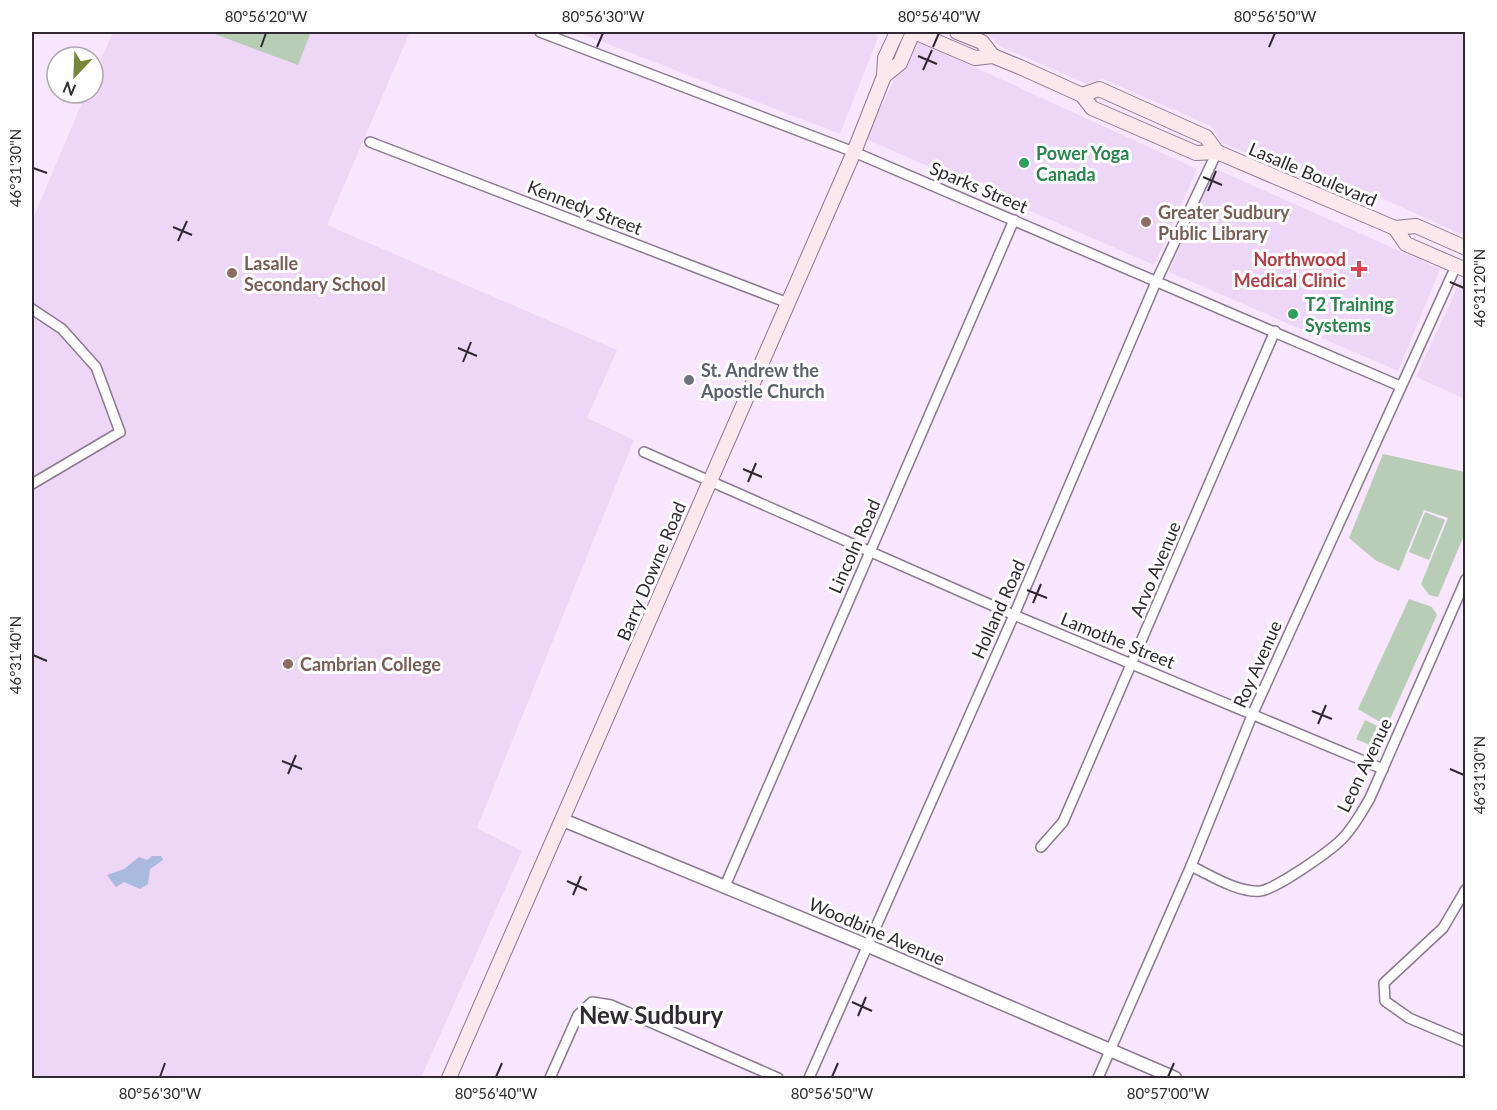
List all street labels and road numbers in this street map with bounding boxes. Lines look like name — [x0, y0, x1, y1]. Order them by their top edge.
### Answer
street label: Lasalle Boulevard — [1246, 137, 1380, 211]
street label: Sparks Street — [927, 157, 1032, 218]
street label: Kennedy Street — [524, 175, 646, 239]
street label: Lincoln Road — [823, 495, 885, 597]
street label: Barry Downe Road — [612, 498, 690, 644]
street label: Arvo Avenue — [1125, 518, 1185, 620]
street label: Holland Road — [966, 556, 1030, 662]
street label: Lamothe Street — [1058, 607, 1179, 673]
street label: Roy Avenue — [1228, 617, 1286, 711]
street label: Leon Avenue — [1332, 714, 1396, 816]
street label: Woodbine Avenue — [806, 892, 948, 970]

